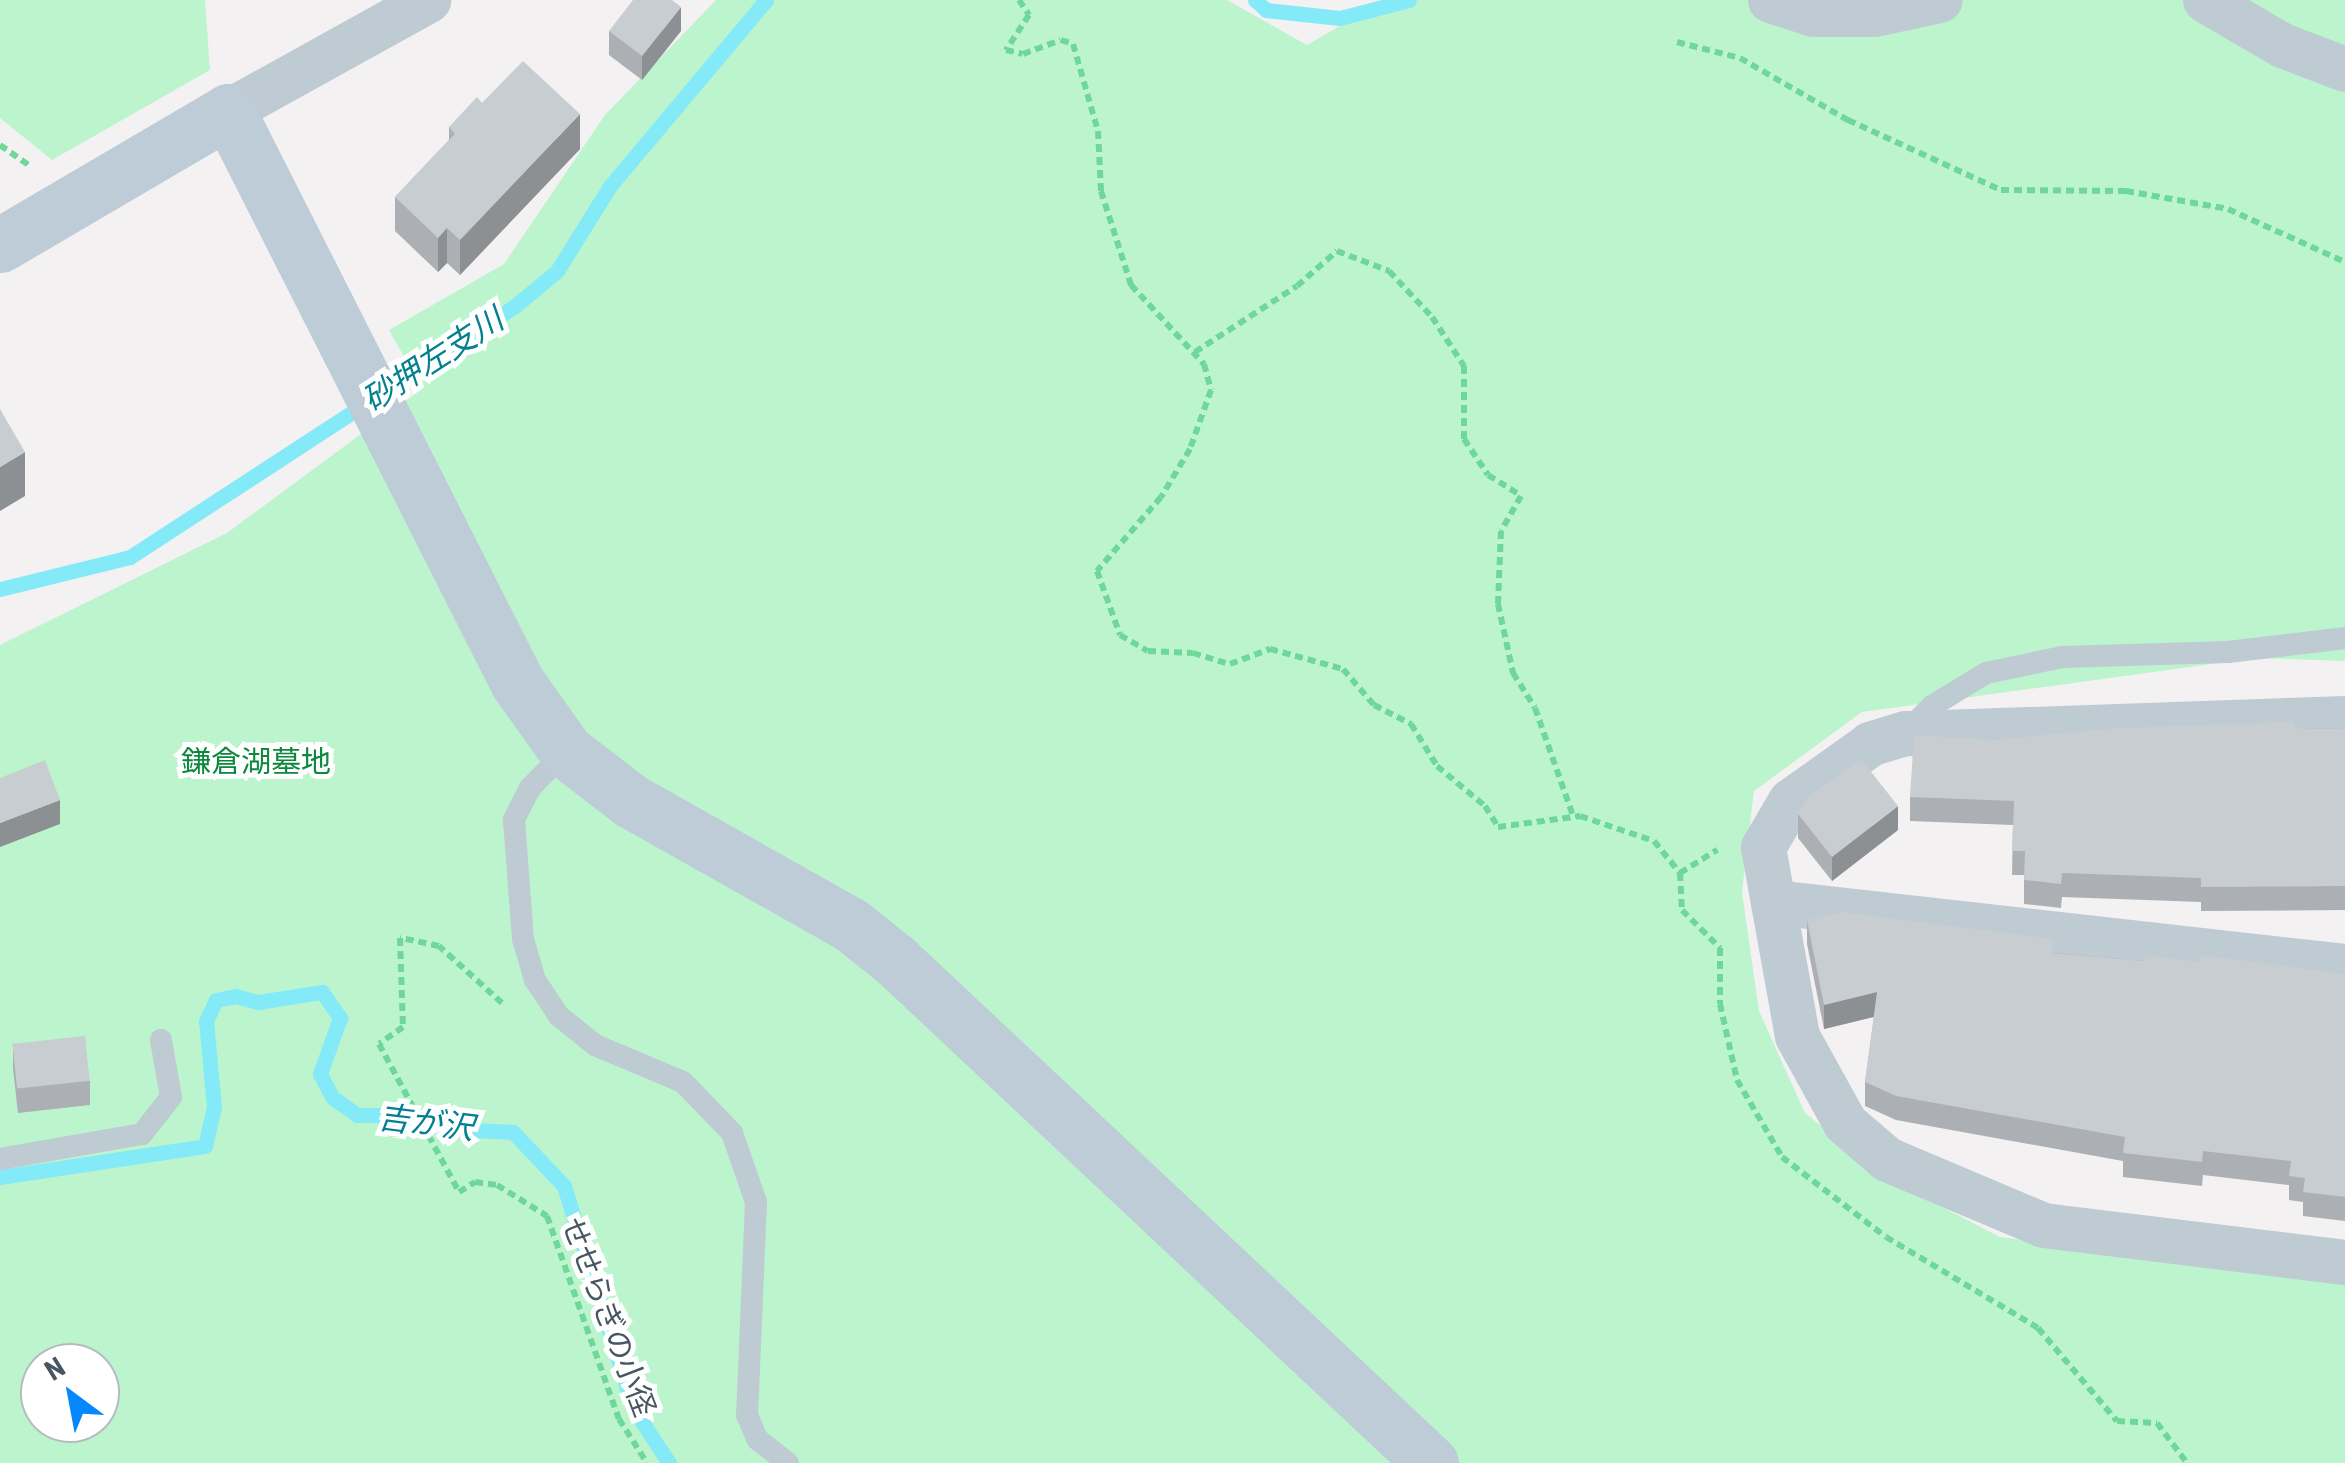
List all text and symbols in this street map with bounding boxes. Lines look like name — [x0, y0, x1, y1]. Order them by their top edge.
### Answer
water label: 砂押左支川 — [355, 300, 511, 420]
park label: 鎌倉湖墓地 — [181, 744, 331, 780]
water label: 吉が沢 — [376, 1098, 476, 1148]
street label: せせらぎの小径 — [554, 1213, 662, 1421]
north arrow — [20, 1343, 120, 1443]
text: N — [39, 1350, 71, 1387]

